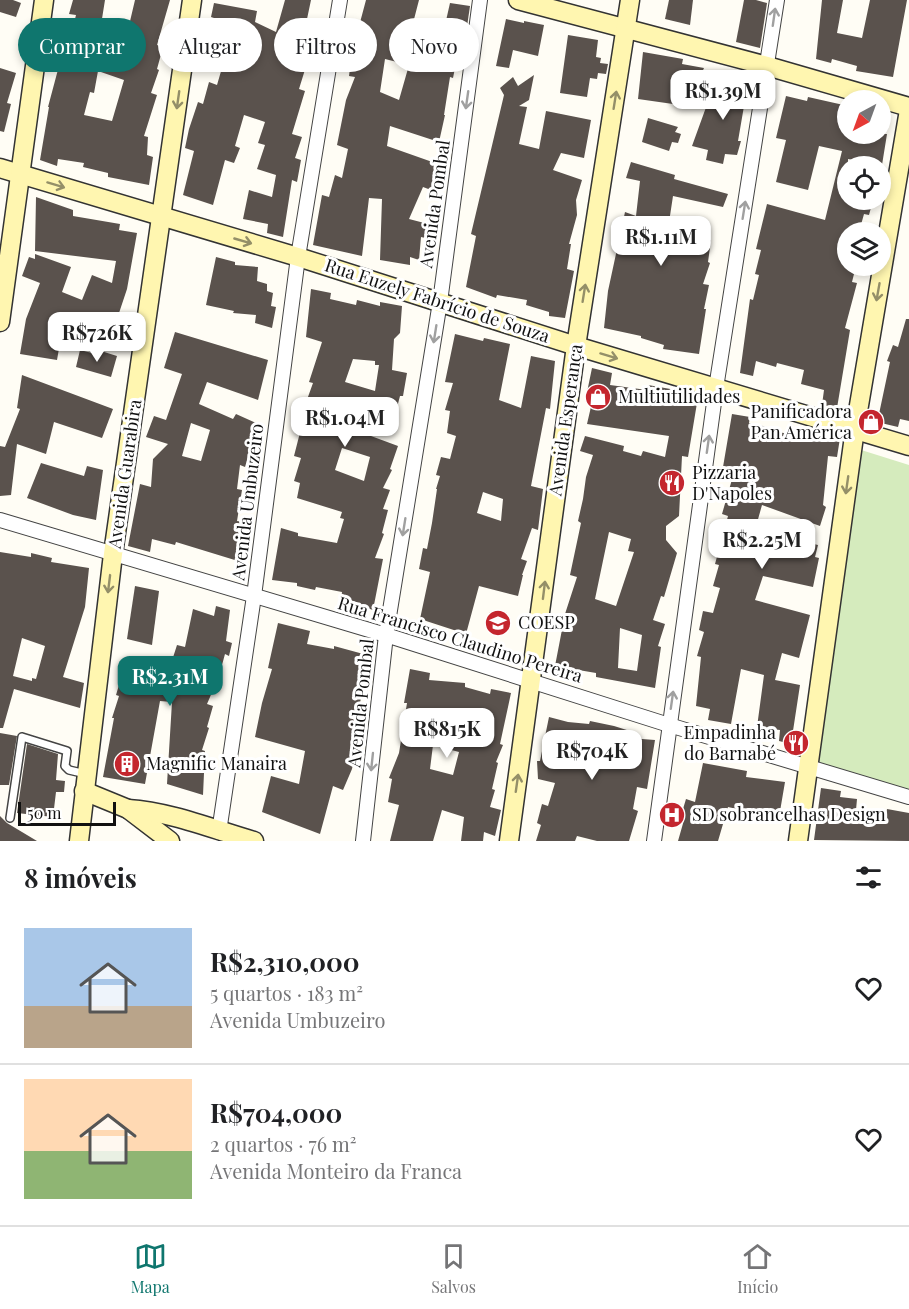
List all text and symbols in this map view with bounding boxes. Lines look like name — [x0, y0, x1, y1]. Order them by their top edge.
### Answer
one-way arrow — [769, 8, 780, 28]
chip: Comprar — [18, 18, 146, 72]
chip: Alugar — [158, 18, 262, 72]
chip: Filtros — [274, 18, 377, 72]
chip: Novo — [389, 18, 479, 72]
pin: R$1.39M — [668, 70, 778, 121]
text: R$1.39M — [684, 76, 762, 103]
one-way arrow — [172, 89, 183, 109]
one-way arrow — [461, 89, 472, 109]
north arrow — [837, 90, 891, 144]
map controls — [837, 90, 891, 276]
one-way arrow — [609, 91, 620, 110]
street label: Avenida Pombal — [413, 138, 455, 271]
button: locate — [837, 156, 891, 210]
one-way arrow — [46, 180, 65, 191]
one-way arrow — [739, 201, 750, 220]
pin: R$1.11M — [606, 216, 716, 267]
text: R$1.11M — [625, 222, 697, 249]
button: layers — [837, 222, 891, 276]
one-way arrow — [233, 236, 252, 247]
street label: Rua Euzely Fabrício de Souza — [322, 252, 553, 348]
one-way arrow — [872, 282, 883, 302]
one-way arrow — [579, 283, 590, 303]
pin: R$726K — [48, 312, 146, 363]
text: R$726K — [62, 318, 132, 345]
one-way arrow — [429, 324, 440, 344]
street label: Avenida Esperança — [542, 343, 588, 498]
one-way arrow — [599, 351, 618, 362]
shop icon: Multiutilidades — [583, 382, 613, 412]
place label: Multiutilidades — [618, 384, 740, 408]
pin: R$1.04M — [290, 397, 400, 448]
street label: Avenida Guarabira — [102, 398, 146, 551]
place label: Panificadora Pan América — [750, 399, 852, 444]
text: R$1.04M — [305, 403, 385, 430]
shop icon: Panificadora Pan América — [856, 407, 886, 437]
street label: Avenida Umbuzeiro — [225, 422, 269, 583]
one-way arrow — [703, 435, 714, 455]
place label: Pizzaria D'Napoles — [692, 460, 772, 505]
restaurant icon: Pizzaria D'Napoles — [657, 468, 687, 498]
one-way arrow — [842, 474, 853, 494]
one-way arrow — [398, 517, 409, 536]
pin: R$2.25M — [707, 519, 817, 570]
text: R$2.25M — [722, 525, 802, 552]
one-way arrow — [104, 573, 115, 593]
one-way arrow — [538, 580, 549, 600]
street label: Rua Francisco Claudino Pereira — [335, 590, 586, 688]
school or university icon: COESP — [483, 608, 513, 638]
place label: COESP — [518, 610, 575, 634]
street label: Avenida Pombal — [341, 637, 379, 769]
pin: R$2.31M — [115, 656, 225, 707]
text: R$2.31M — [132, 662, 208, 689]
one-way arrow — [667, 690, 678, 710]
pin: R$815K — [398, 708, 496, 759]
text: R$815K — [413, 714, 481, 741]
place label: Empadinha do Barnabé — [684, 720, 776, 765]
restaurant icon: Empadinha do Barnabé — [781, 728, 811, 758]
pin: R$704K — [543, 730, 641, 781]
text: R$704K — [556, 736, 628, 763]
building icon: Magnific Manaira — [112, 749, 142, 779]
place label: Magnific Manaira — [146, 751, 287, 775]
one-way arrow — [366, 751, 377, 771]
one-way arrow — [512, 774, 523, 793]
scale bar — [18, 799, 116, 826]
hospital icon: SD sobrancelhas Design — [657, 800, 687, 830]
text: 50 m — [27, 802, 61, 823]
place label: SD sobrancelhas Design — [692, 802, 886, 826]
text: 8 imóveis — [24, 860, 137, 895]
icon: filters — [852, 861, 885, 894]
text: R$2,310,000 — [210, 944, 360, 979]
icon: home — [72, 952, 144, 1024]
icon: heart — [852, 972, 885, 1005]
text: 5 quartos · 183 m² — [210, 979, 363, 1006]
text: Avenida Umbuzeiro — [210, 1006, 385, 1033]
text: R$704,000 — [210, 1095, 342, 1130]
icon: home — [72, 1103, 144, 1175]
icon: heart — [852, 1123, 885, 1156]
text: 2 quartos · 76 m² — [210, 1130, 356, 1157]
text: Avenida Monteiro da Franca — [210, 1157, 462, 1184]
tab: Mapa — [131, 1240, 170, 1297]
tab: Salvos — [431, 1240, 476, 1297]
tab: Início — [737, 1240, 778, 1297]

